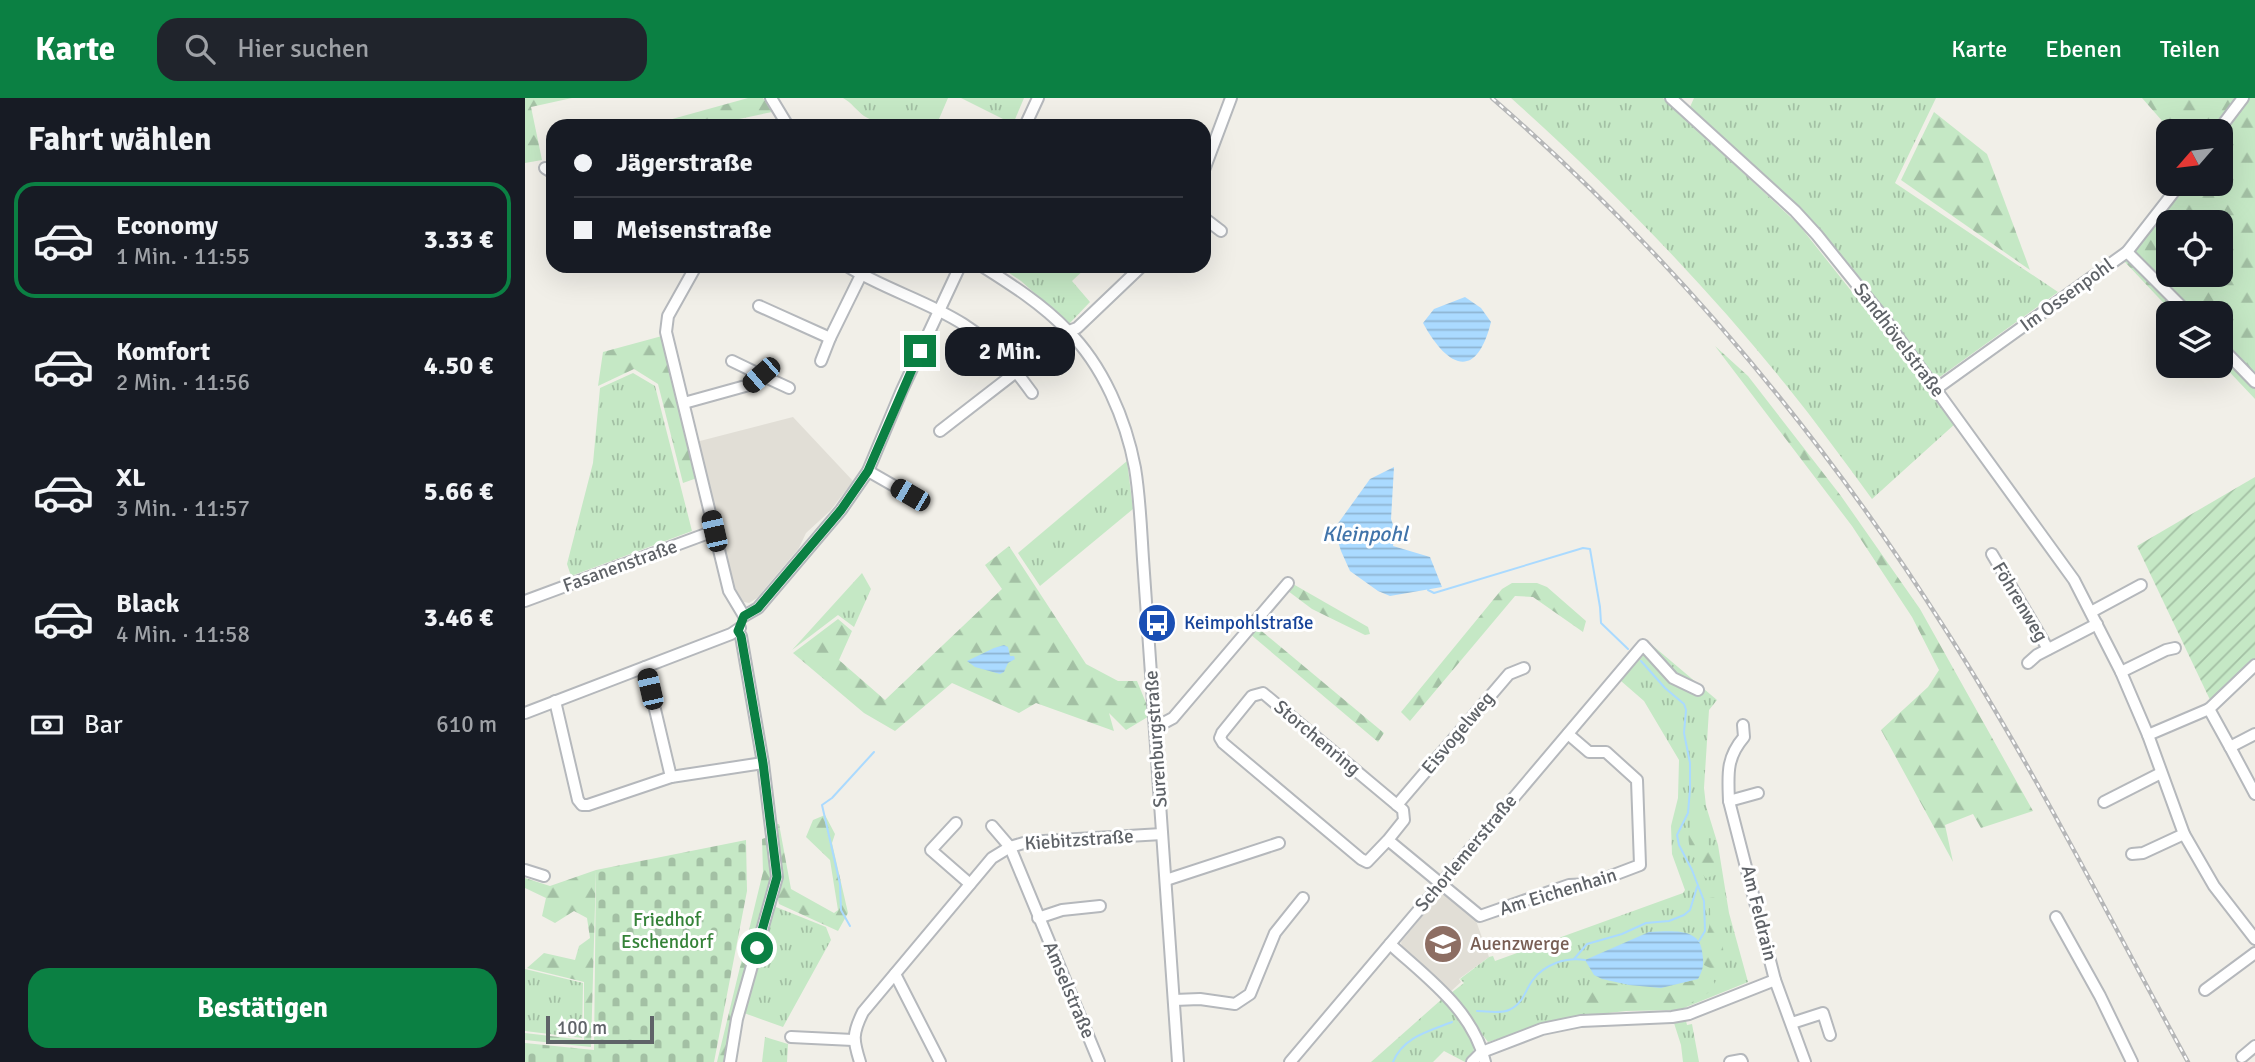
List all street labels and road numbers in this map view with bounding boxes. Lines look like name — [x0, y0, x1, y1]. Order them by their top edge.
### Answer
street label: Im Ossenpohl — [2016, 253, 2118, 337]
street label: Sandhövelstraße — [1848, 278, 1950, 402]
street label: Fasanenstraße — [560, 534, 680, 598]
street label: Föhrenweg — [1987, 558, 2053, 646]
street label: Surenburgstraße — [1139, 670, 1173, 808]
street label: Eisvogelweg — [1417, 687, 1499, 779]
street label: Storchenring — [1269, 695, 1365, 781]
street label: Schorlemerstraße — [1410, 789, 1522, 917]
street label: Kiebitzstraße — [1024, 824, 1134, 856]
street label: Am Eichenhain — [1496, 863, 1620, 921]
street label: Am Feldrain — [1736, 863, 1782, 963]
street label: Amselstraße — [1038, 938, 1100, 1042]

